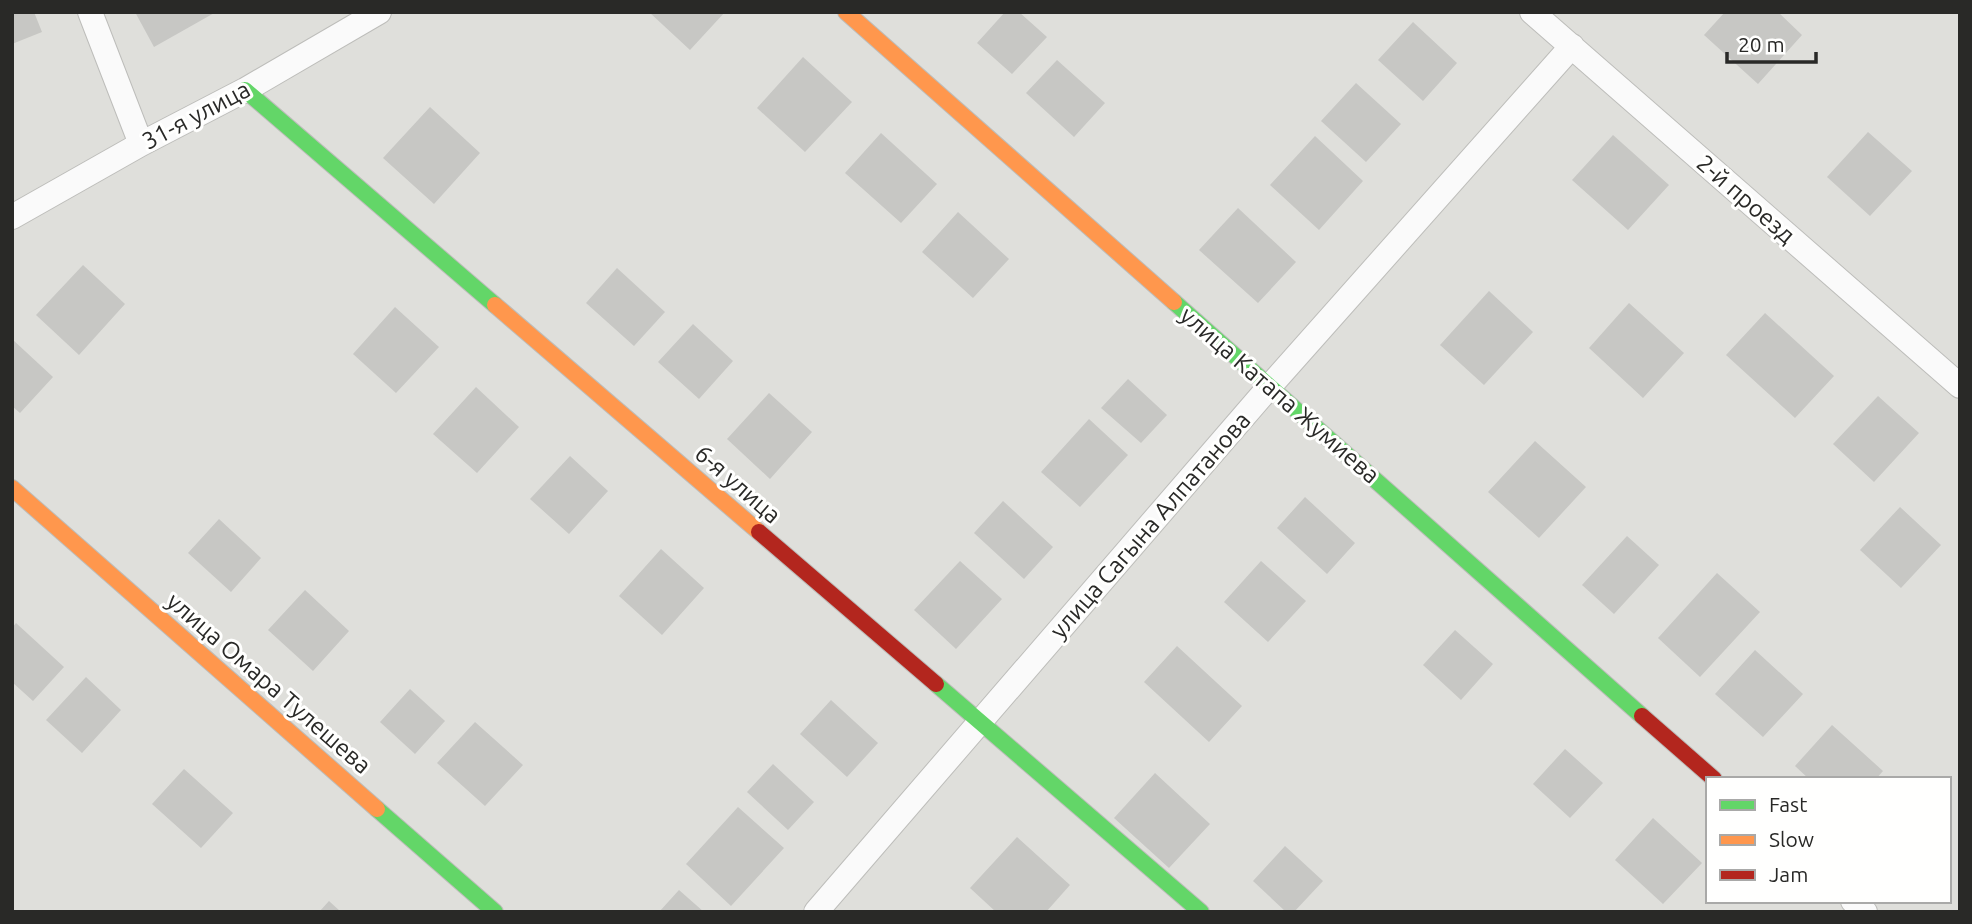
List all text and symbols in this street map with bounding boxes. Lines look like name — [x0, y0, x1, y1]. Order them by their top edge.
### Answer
scale bar — [1727, 21, 1816, 65]
text: 20 m — [1738, 32, 1785, 56]
street label: 31-я улица — [138, 75, 254, 155]
street label: 2-й проезд — [1692, 149, 1800, 249]
street label: улица Катапа Жумиева — [1175, 301, 1385, 489]
street label: улица Сагына Алпатанова — [1044, 406, 1256, 644]
street label: 6-я улица — [690, 440, 786, 528]
street label: улица Омара Тулешева — [162, 587, 376, 779]
legend — [1706, 777, 1951, 903]
text: Fast — [1769, 792, 1807, 816]
text: Slow — [1769, 827, 1814, 851]
text: Jam — [1769, 862, 1808, 886]

